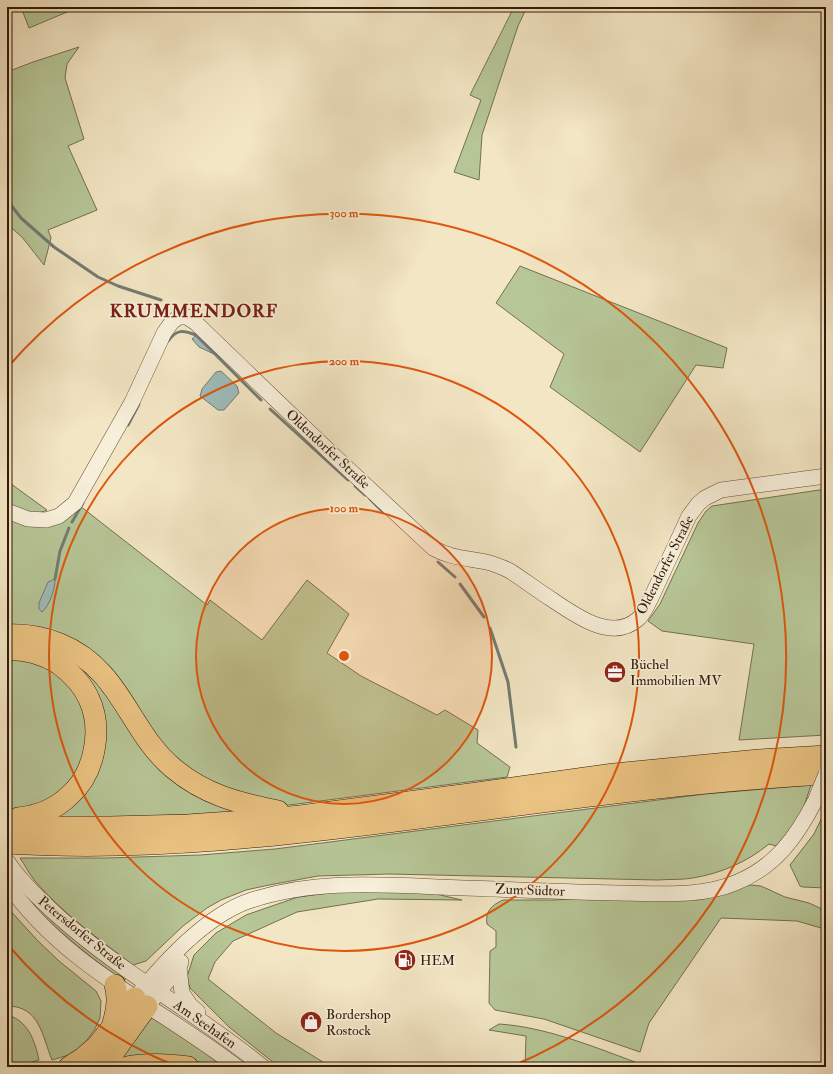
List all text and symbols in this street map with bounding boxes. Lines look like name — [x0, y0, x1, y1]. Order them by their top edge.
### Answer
text: 300 m — [330, 206, 359, 221]
district label: KRUMMENDORF — [110, 300, 278, 323]
text: 200 m — [329, 354, 360, 369]
street label: Oldendorfer Straße — [282, 406, 374, 492]
text: 100 m — [330, 501, 359, 516]
street label: Oldendorfer Straße — [633, 513, 697, 617]
centre of rings — [337, 649, 351, 663]
place label: Büchel Immobilien MV — [630, 656, 722, 689]
office icon: Büchel Immobilien MV — [602, 659, 628, 685]
street label: Zum Südtor — [495, 880, 566, 900]
street label: Petersdorfer Straße — [35, 892, 129, 974]
fuel station icon: HEM — [392, 947, 418, 973]
place label: HEM — [420, 952, 456, 969]
street label: Am Seehafen — [169, 996, 240, 1052]
place label: Bordershop Rostock — [326, 1006, 391, 1039]
shop icon: Bordershop Rostock — [298, 1009, 324, 1035]

